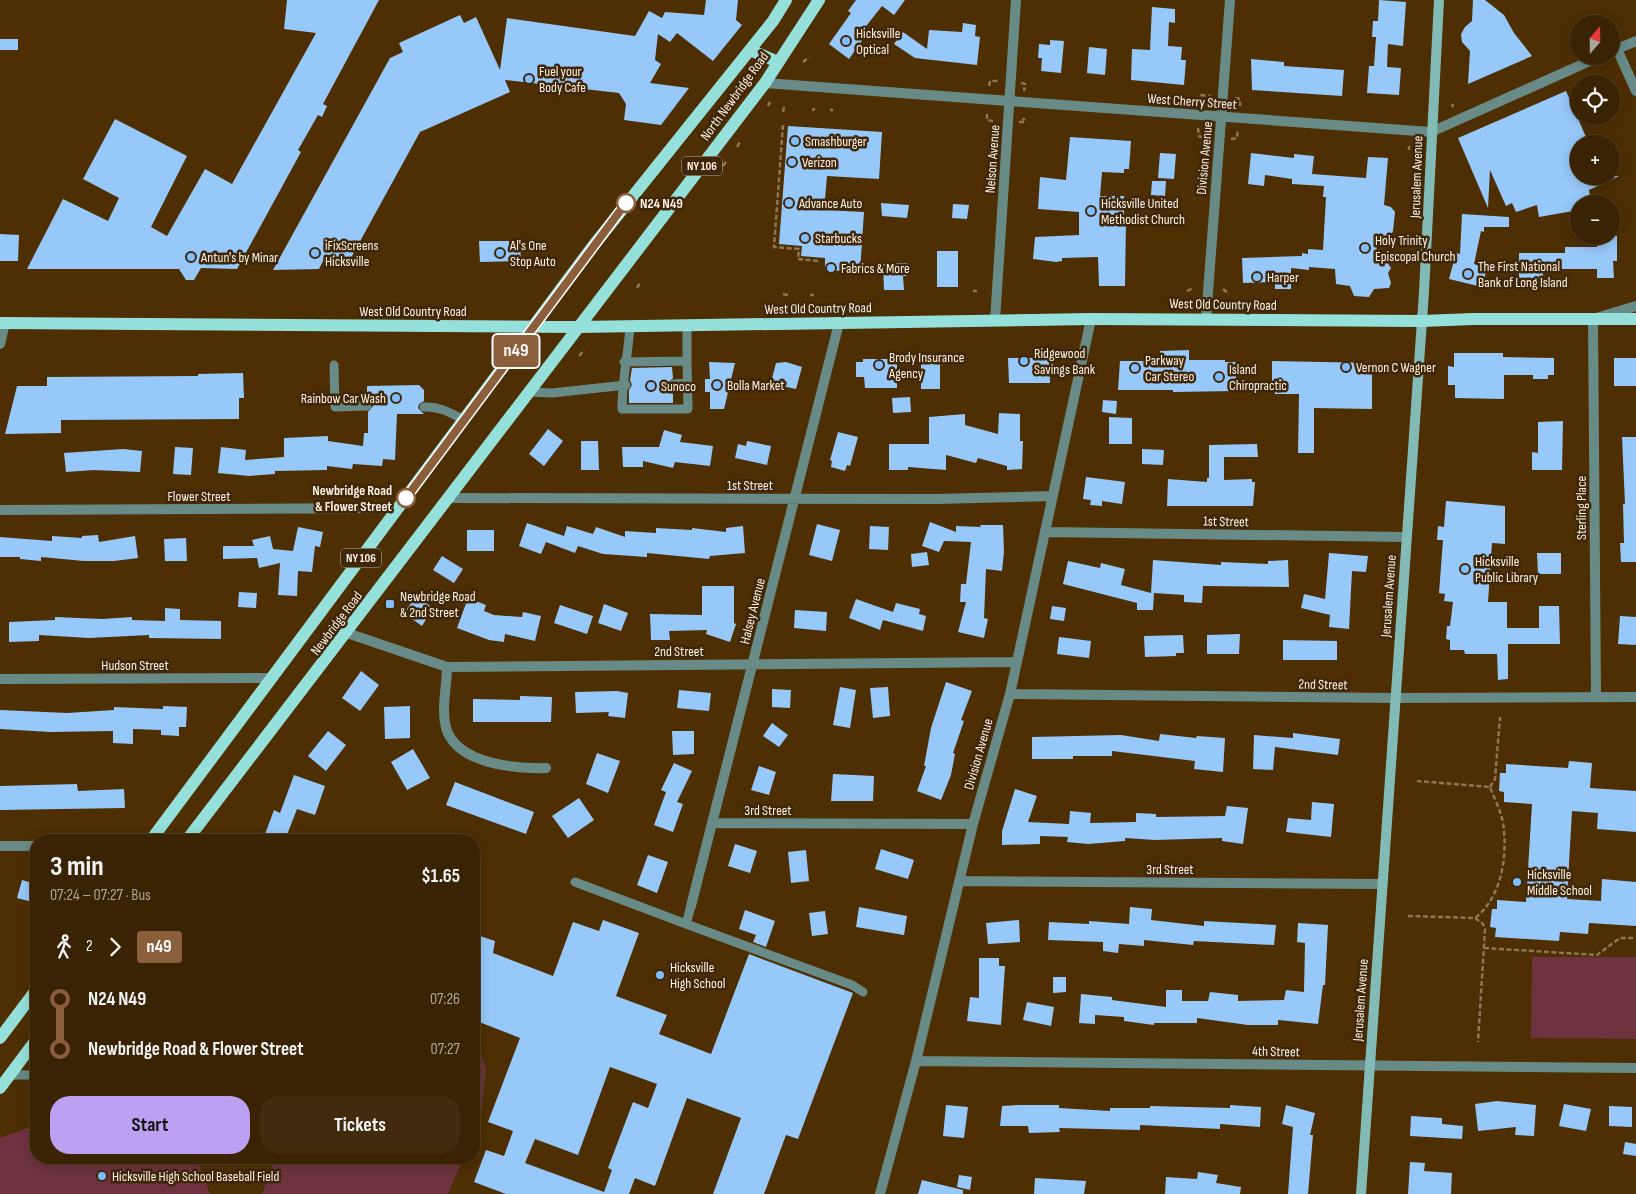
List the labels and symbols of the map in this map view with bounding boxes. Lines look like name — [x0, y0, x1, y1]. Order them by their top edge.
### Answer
north arrow — [1570, 15, 1620, 65]
place label: Hicksville Optical — [856, 25, 900, 58]
marker: Hicksville Optical — [840, 35, 852, 47]
street label: North Newbridge Road — [697, 49, 772, 144]
place label: Fuel your Body Cafe — [539, 63, 586, 96]
marker: Fuel your Body Cafe — [523, 73, 535, 85]
street label: West Cherry Street — [1147, 90, 1237, 113]
street label: Division Avenue — [1193, 121, 1216, 195]
street label: Nelson Avenue — [982, 124, 1003, 194]
place label: Smashburger — [805, 133, 867, 150]
marker: Smashburger — [789, 135, 801, 147]
street label: Jerusalem Avenue — [1407, 136, 1426, 219]
place label: Verizon — [802, 154, 837, 171]
marker: Verizon — [786, 156, 798, 168]
road number: NY 106 — [682, 157, 722, 176]
marker: N24 N49 — [616, 193, 636, 213]
place label: N24 N49 — [640, 195, 683, 212]
place label: Advance Auto — [798, 195, 863, 212]
place label: Hicksville United Methodist Church — [1101, 195, 1185, 228]
marker: Advance Auto — [783, 197, 795, 209]
marker: Hicksville United Methodist Church — [1085, 205, 1097, 217]
place label: Starbucks — [815, 230, 862, 247]
marker: Starbucks — [799, 232, 811, 244]
place label: Holy Trinity Episcopal Church — [1375, 232, 1456, 265]
place label: iFixScreens Hicksville — [325, 237, 379, 270]
place label: Al's One Stop Auto — [509, 237, 556, 270]
marker: Holy Trinity Episcopal Church — [1359, 242, 1371, 254]
marker: iFixScreens Hicksville — [309, 247, 321, 259]
marker: Al's One Stop Auto — [494, 247, 506, 259]
place label: Antun's by Minar — [200, 249, 278, 266]
marker: Antun's by Minar — [185, 251, 197, 263]
place label: The First National Bank of Long Island — [1478, 258, 1568, 291]
place label: Fabrics & More — [841, 260, 910, 277]
marker: Fabrics & More — [825, 262, 837, 274]
marker: The First National Bank of Long Island — [1462, 268, 1474, 280]
place label: Harper — [1267, 269, 1299, 286]
marker: Harper — [1251, 271, 1263, 283]
street label: West Old Country Road — [1169, 295, 1277, 314]
street label: West Old Country Road — [764, 299, 872, 318]
street label: West Old Country Road — [359, 303, 467, 320]
line badge: n49 — [487, 335, 545, 367]
place label: Ridgewood Savings Bank — [1034, 345, 1096, 378]
place label: Brody Insurance Agency — [888, 349, 964, 382]
place label: Parkway Car Stereo — [1145, 352, 1194, 385]
marker: Ridgewood Savings Bank — [1018, 355, 1030, 367]
marker: Brody Insurance Agency — [873, 359, 885, 371]
place label: Vernon C Wagner — [1356, 359, 1436, 376]
place label: Island Chiropractic — [1229, 361, 1287, 394]
marker: Vernon C Wagner — [1340, 361, 1352, 373]
marker: Parkway Car Stereo — [1129, 362, 1141, 374]
marker: Island Chiropractic — [1213, 371, 1225, 383]
place label: Bolla Market — [727, 377, 785, 394]
place label: Sunoco — [661, 378, 696, 395]
marker: Bolla Market — [711, 379, 723, 391]
marker: Sunoco — [645, 380, 657, 392]
place label: Rainbow Car Wash — [301, 390, 386, 407]
marker: Rainbow Car Wash — [390, 392, 402, 404]
street label: Sterling Place — [1573, 476, 1590, 540]
street label: 1st Street — [727, 477, 773, 494]
place label: Newbridge Road & Flower Street — [312, 482, 392, 515]
street label: Flower Street — [168, 488, 230, 505]
marker: Newbridge Road & Flower Street — [396, 488, 416, 508]
street label: 1st Street — [1203, 513, 1249, 530]
road number: NY 106 — [341, 548, 381, 568]
place label: Hicksville Public Library — [1475, 553, 1539, 586]
street label: Jerusalem Avenue — [1377, 554, 1400, 639]
marker: Hicksville Public Library — [1459, 563, 1471, 575]
street label: Halsey Avenue — [736, 576, 769, 646]
street label: Newbridge Road — [307, 588, 366, 659]
place label: Newbridge Road & 2nd Street — [400, 588, 476, 621]
marker: Newbridge Road & 2nd Street — [384, 598, 396, 610]
street label: 2nd Street — [654, 643, 704, 660]
street label: Hudson Street — [101, 657, 169, 674]
street label: 2nd Street — [1298, 676, 1348, 693]
street label: Division Avenue — [960, 717, 997, 792]
street label: 3rd Street — [744, 802, 792, 819]
street label: 3rd Street — [1146, 861, 1194, 878]
place label: Hicksville Middle School — [1527, 866, 1592, 899]
marker: Hicksville Middle School — [1511, 876, 1523, 888]
street label: Jerusalem Avenue — [1349, 958, 1372, 1043]
place label: Hicksville High School — [670, 959, 725, 992]
marker: Hicksville High School — [654, 969, 666, 981]
street label: 4th Street — [1252, 1043, 1300, 1060]
place label: Hicksville High School Baseball Field — [112, 1168, 279, 1185]
marker: Hicksville High School Baseball Field — [96, 1170, 108, 1182]

